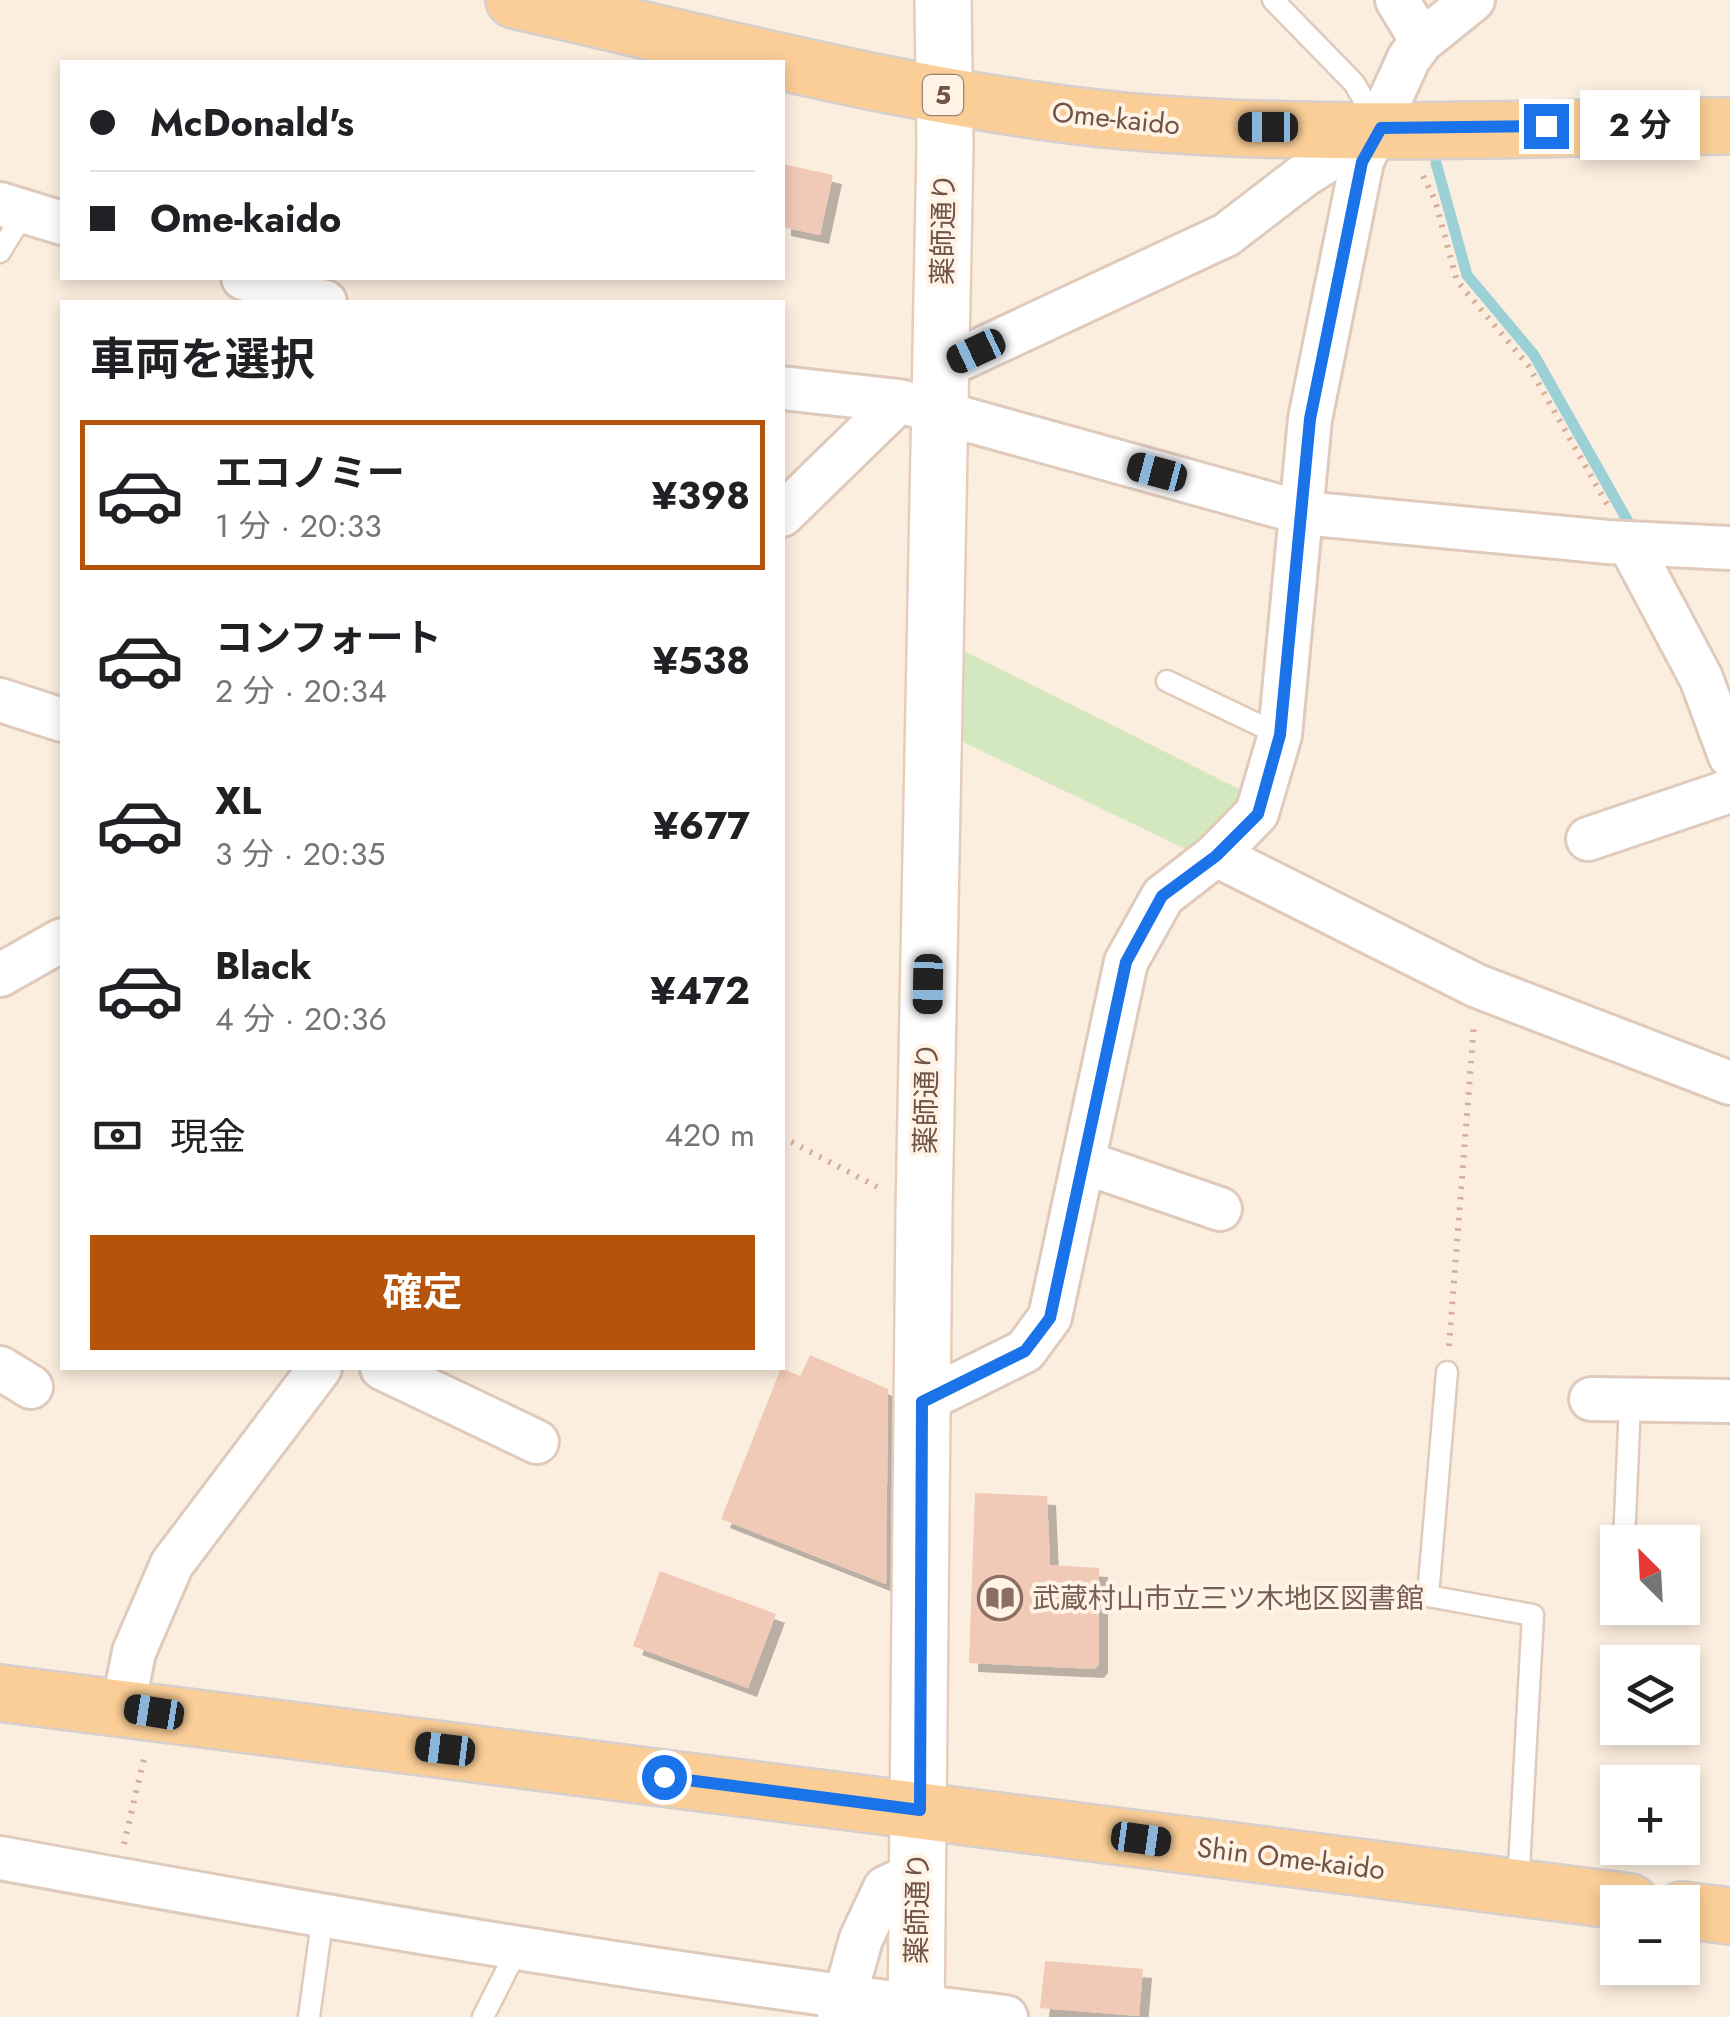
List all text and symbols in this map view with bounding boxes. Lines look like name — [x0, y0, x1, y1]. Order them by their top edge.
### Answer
road number: 5 — [923, 75, 963, 115]
street label: Ome-kaido — [1050, 91, 1182, 146]
callout: 2 分 — [1581, 91, 1701, 161]
text: McDonald's — [150, 95, 354, 150]
text: 2 分 — [1609, 102, 1671, 148]
route end — [1524, 104, 1569, 149]
car — [1238, 112, 1298, 142]
street label: 薬師通り — [922, 173, 965, 285]
text: Ome-kaido — [150, 191, 341, 246]
car — [942, 325, 1010, 377]
text: 車両を選択 — [90, 327, 315, 392]
text: エコノミー — [215, 445, 405, 500]
icon: car — [95, 450, 185, 540]
car — [1124, 450, 1190, 494]
text: ¥398 — [652, 468, 750, 523]
text: 1 分 · 20:33 — [215, 503, 382, 549]
text: コンフォート — [215, 610, 442, 665]
icon: car — [95, 615, 185, 705]
text: ¥538 — [653, 633, 750, 688]
text: 2 分 · 20:34 — [215, 668, 387, 714]
text: XL — [215, 773, 261, 828]
icon: car — [95, 780, 185, 870]
text: ¥677 — [653, 798, 750, 853]
text: 3 分 · 20:35 — [215, 831, 385, 877]
text: Black — [215, 938, 312, 993]
icon: car — [95, 945, 185, 1035]
car — [912, 954, 944, 1014]
text: ¥472 — [650, 963, 750, 1018]
text: 4 分 · 20:36 — [215, 996, 387, 1042]
street label: 薬師通り — [905, 1042, 948, 1154]
icon: cash — [90, 1108, 145, 1163]
text: 現金 — [170, 1109, 246, 1164]
text: 420 m — [664, 1112, 755, 1158]
button: 確定 — [90, 1235, 755, 1350]
north arrow — [1600, 1525, 1700, 1625]
map controls — [1600, 1525, 1700, 1985]
library icon: 武蔵村山市立三ツ木地区図書館 — [977, 1575, 1023, 1621]
place label: 武蔵村山市立三ツ木地区図書館 — [1032, 1578, 1424, 1619]
button: layers — [1600, 1645, 1700, 1745]
car — [122, 1692, 186, 1732]
car — [413, 1730, 477, 1768]
route start — [642, 1755, 687, 1800]
button: + — [1600, 1765, 1700, 1865]
car — [1109, 1820, 1173, 1858]
street label: Shin Ome-kaido — [1195, 1827, 1387, 1890]
street label: 薬師通り — [896, 1852, 939, 1964]
button: − — [1600, 1885, 1700, 1985]

